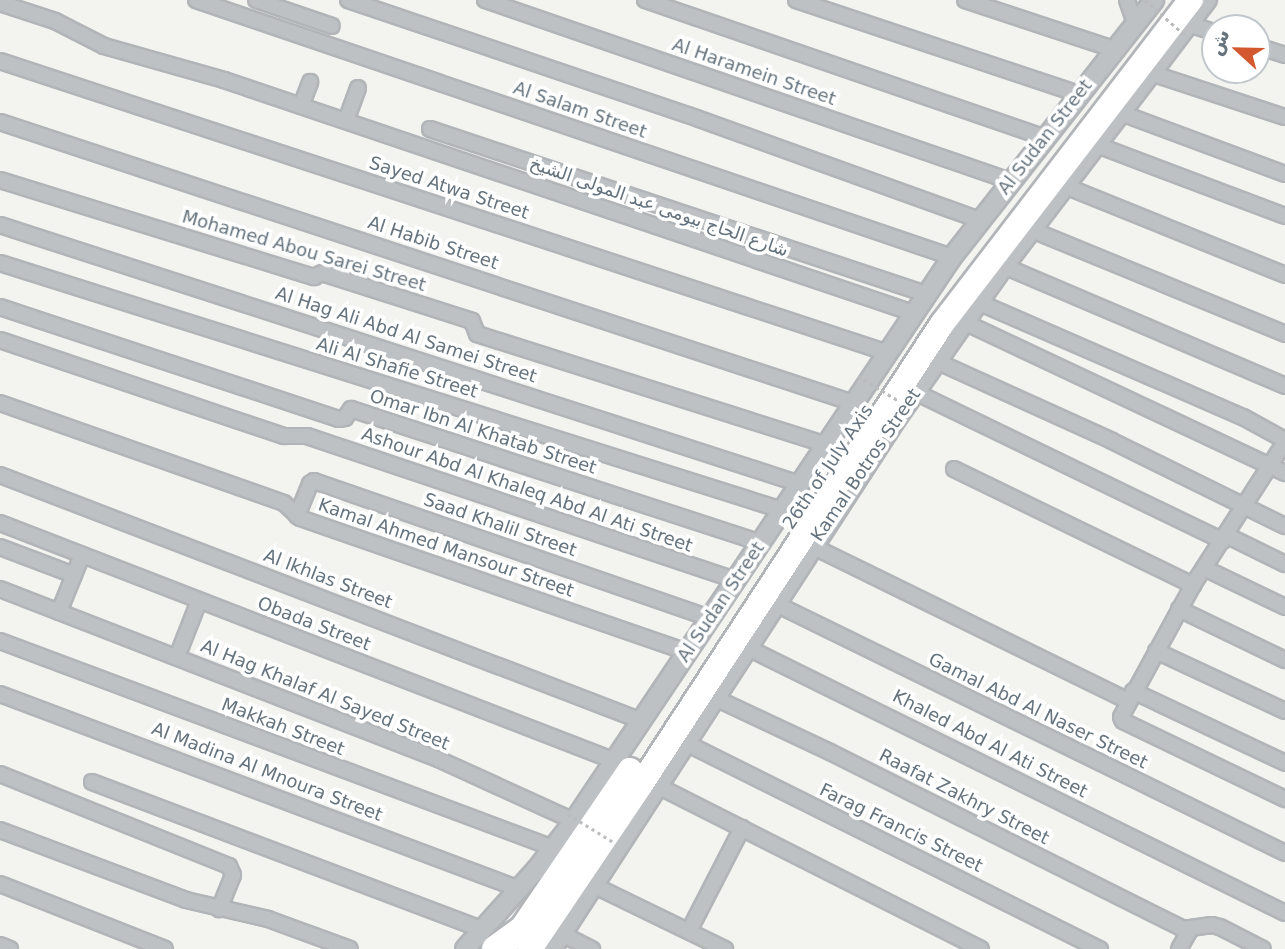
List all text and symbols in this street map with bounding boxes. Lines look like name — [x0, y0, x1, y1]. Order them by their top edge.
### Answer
north arrow — [1201, 14, 1271, 84]
text: ش — [1203, 26, 1233, 58]
street label: Al Haramein Street — [669, 34, 839, 110]
street label: Al Sudan Street — [993, 75, 1097, 199]
street label: Al Salam Street — [511, 77, 649, 143]
street label: Sayed Atwa Street — [366, 152, 532, 224]
street label: شارع الحاج بيومى عبد المولى الشيخ — [527, 152, 791, 262]
street label: Mohamed Abou Sarei Street — [180, 206, 428, 296]
street label: Al Habib Street — [365, 212, 501, 274]
street label: Al Hag Ali Abd Al Samei Street — [273, 283, 539, 387]
street label: Ali Al Shafie Street — [314, 333, 480, 403]
street label: Kamal Botros Street — [807, 384, 925, 546]
street label: Omar Ibn Al Khatab Street — [367, 385, 599, 479]
street label: 26th of July Axis — [778, 401, 878, 533]
street label: Ashour Abd Al Khaleq Abd Al Ati Street — [359, 423, 695, 557]
street label: Saad Khalil Street — [421, 489, 579, 561]
street label: Kamal Ahmed Mansour Street — [315, 494, 577, 602]
street label: Al Sudan Street — [673, 538, 769, 666]
street label: Al Ikhlas Street — [261, 545, 395, 613]
street label: Obada Street — [254, 593, 374, 655]
street label: Al Hag Khalaf Al Sayed Street — [198, 635, 452, 755]
street label: Gamal Abd Al Naser Street — [925, 648, 1151, 774]
street label: Khaled Abd Al Ati Street — [889, 685, 1091, 803]
street label: Makkah Street — [218, 694, 348, 760]
street label: Al Madina Al Mnoura Street — [149, 718, 385, 826]
street label: Raafat Zakhry Street — [875, 745, 1053, 849]
street label: Farag Francis Street — [816, 779, 986, 877]

